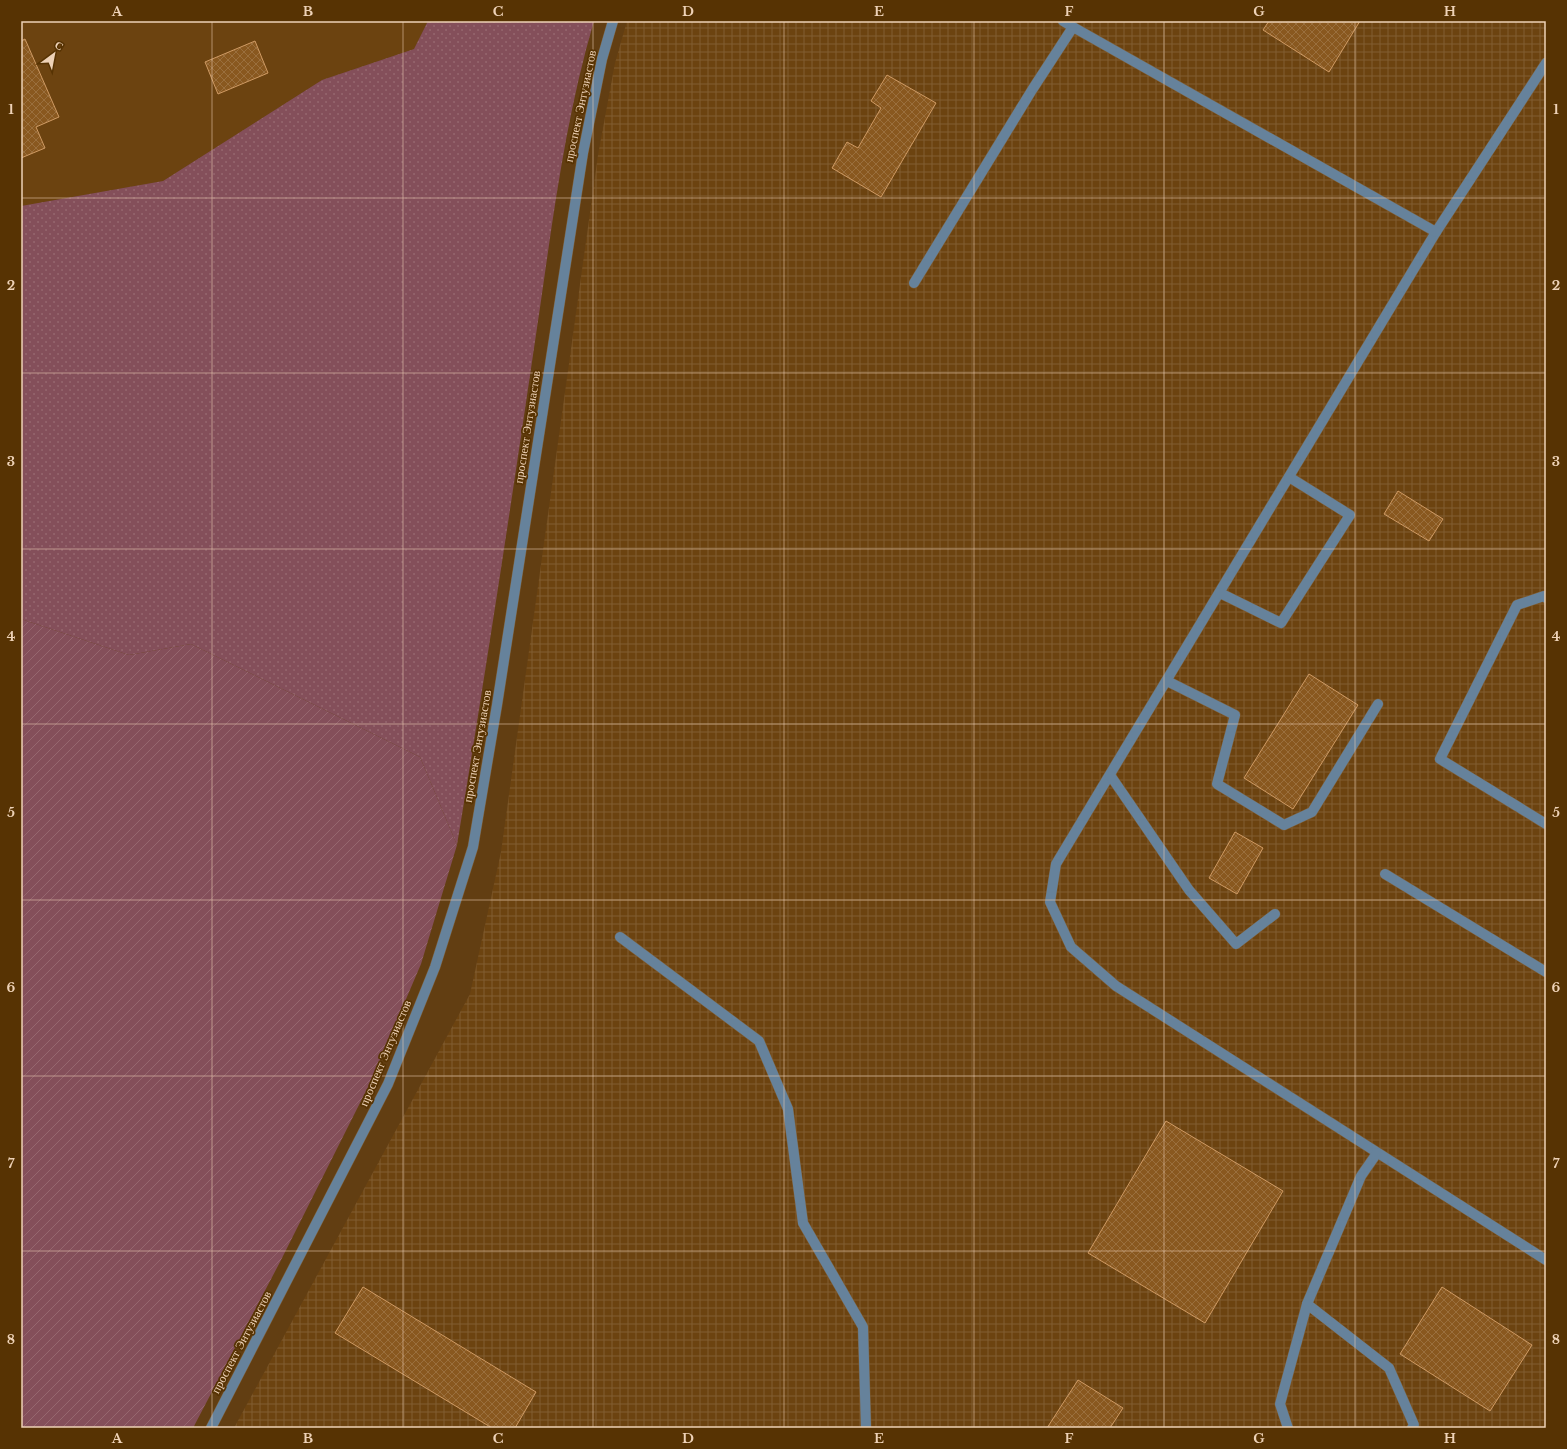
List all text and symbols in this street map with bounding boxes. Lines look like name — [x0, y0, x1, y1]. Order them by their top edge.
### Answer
text: A — [111, 3, 123, 20]
text: B — [303, 3, 313, 20]
text: C — [493, 3, 504, 20]
text: D — [682, 3, 694, 20]
text: E — [874, 3, 884, 20]
text: F — [1065, 3, 1074, 20]
text: G — [1253, 3, 1265, 20]
text: H — [1444, 3, 1456, 20]
north arrow — [34, 34, 74, 74]
text: С — [52, 37, 66, 54]
street label: проспект Энтузиастов — [561, 48, 599, 163]
text: 1 — [8, 101, 14, 118]
text: 1 — [1553, 101, 1559, 118]
text: 2 — [7, 277, 15, 294]
text: 2 — [1552, 277, 1560, 294]
street label: проспект Энтузиастов — [511, 369, 543, 485]
text: 3 — [7, 453, 15, 470]
text: 3 — [1552, 453, 1560, 470]
text: 4 — [7, 628, 16, 645]
text: 4 — [1552, 628, 1561, 645]
street label: проспект Энтузиастов — [460, 688, 494, 804]
text: 5 — [7, 804, 15, 821]
text: 5 — [1552, 804, 1560, 821]
text: 6 — [7, 979, 16, 996]
text: 6 — [1552, 979, 1561, 996]
street label: проспект Энтузиастов — [356, 997, 414, 1108]
text: 7 — [8, 1155, 15, 1172]
text: 7 — [1553, 1155, 1560, 1172]
street label: проспект Энтузиастов — [208, 1288, 275, 1396]
text: 8 — [7, 1331, 15, 1348]
text: 8 — [1552, 1331, 1560, 1348]
text: A — [111, 1430, 123, 1447]
text: B — [303, 1430, 313, 1447]
text: C — [493, 1430, 504, 1447]
text: D — [682, 1430, 694, 1447]
text: E — [874, 1430, 884, 1447]
text: F — [1065, 1430, 1074, 1447]
text: G — [1253, 1430, 1265, 1447]
text: H — [1444, 1430, 1456, 1447]

